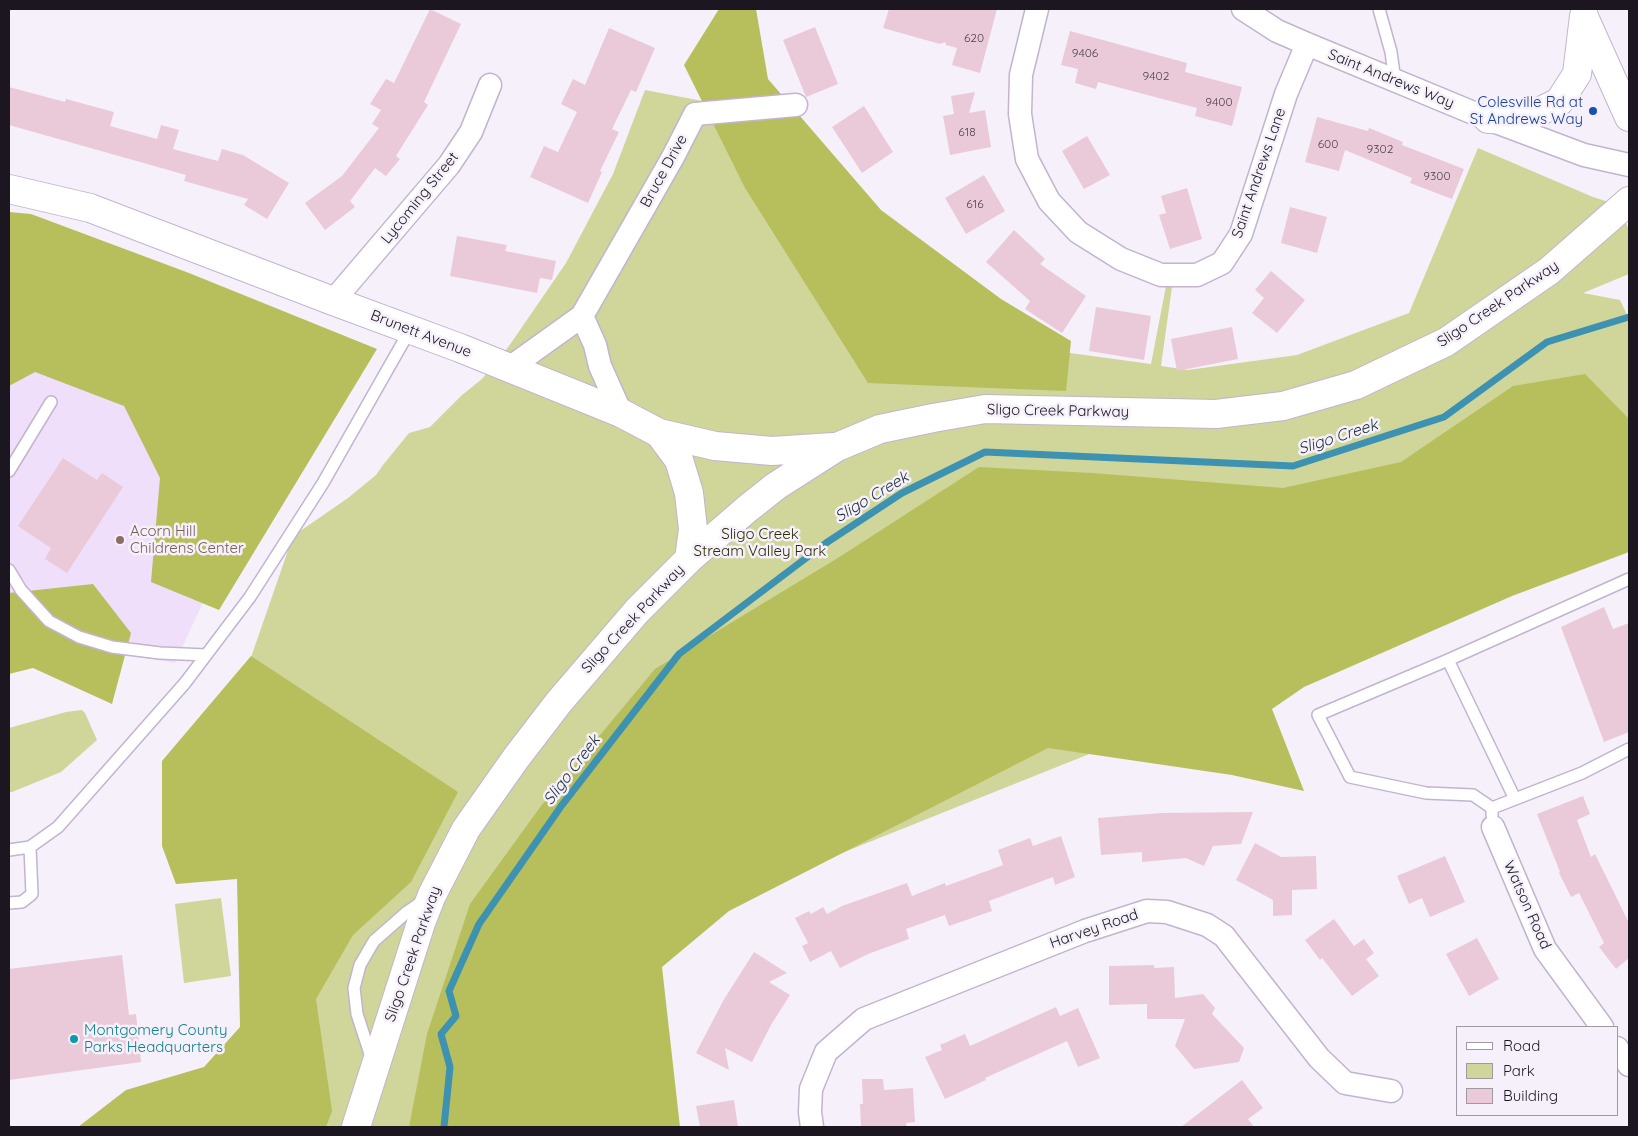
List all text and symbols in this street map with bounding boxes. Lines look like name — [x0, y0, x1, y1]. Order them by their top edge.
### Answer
house number: 620 — [964, 31, 984, 45]
house number: 9406 — [1072, 46, 1098, 60]
street label: Saint Andrews Way — [1325, 46, 1457, 112]
house number: 9402 — [1143, 69, 1169, 83]
place label: Colesville Rd at St Andrews Way — [1470, 93, 1583, 128]
house number: 9400 — [1205, 95, 1233, 109]
marker: Colesville Rd at St Andrews Way — [1587, 105, 1599, 117]
street label: Saint Andrews Lane — [1228, 106, 1290, 240]
house number: 618 — [958, 125, 976, 139]
street label: Bruce Drive — [637, 131, 691, 211]
house number: 600 — [1318, 137, 1338, 151]
house number: 9302 — [1367, 142, 1393, 156]
street label: Lycoming Street — [377, 148, 463, 248]
house number: 9300 — [1423, 169, 1451, 183]
house number: 616 — [966, 197, 984, 211]
street label: Sligo Creek Parkway — [1434, 257, 1562, 351]
street label: Brunett Avenue — [368, 306, 474, 362]
street label: Sligo Creek Parkway — [987, 401, 1129, 421]
water label: Sligo Creek — [1296, 415, 1380, 459]
water label: Sligo Creek — [832, 467, 912, 527]
place label: Acorn Hill Childrens Center — [130, 522, 244, 557]
park label: Sligo Creek Stream Valley Park — [694, 525, 826, 560]
marker: Acorn Hill Childrens Center — [114, 534, 126, 546]
street label: Sligo Creek Parkway — [578, 561, 688, 677]
water label: Sligo Creek — [539, 731, 605, 809]
street label: Watson Road — [1499, 858, 1555, 952]
street label: Sligo Creek Parkway — [381, 884, 445, 1024]
street label: Harvey Road — [1047, 905, 1141, 953]
place label: Montgomery County Parks Headquarters — [84, 1021, 227, 1056]
legend — [1456, 1026, 1618, 1116]
marker: Montgomery County Parks Headquarters — [68, 1033, 80, 1045]
text: Road — [1503, 1036, 1540, 1055]
text: Park — [1503, 1061, 1535, 1080]
text: Building — [1503, 1086, 1558, 1105]

